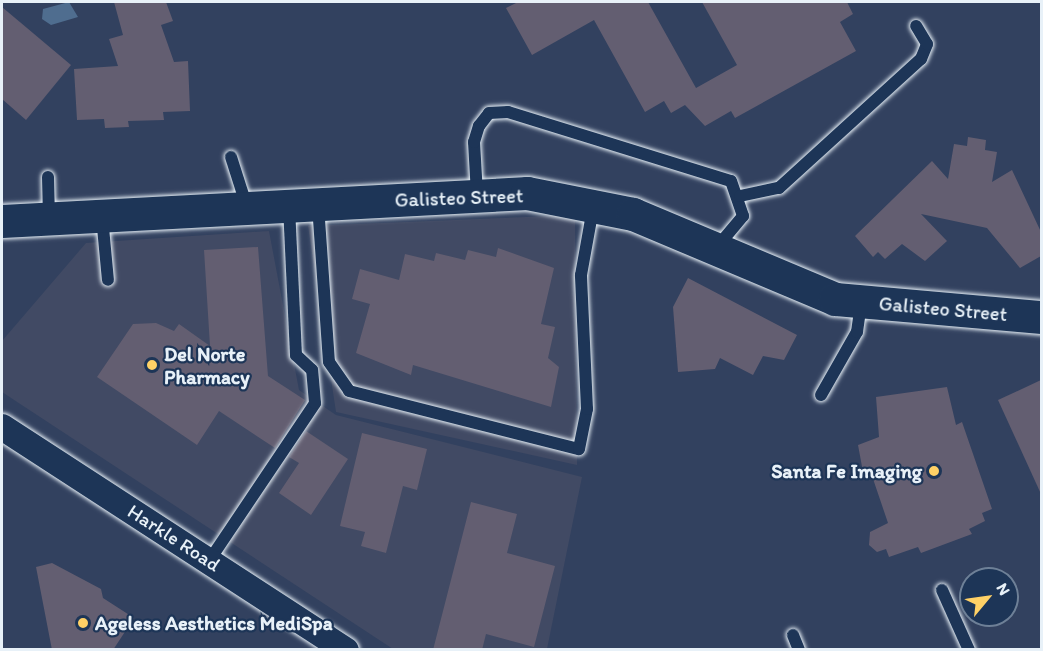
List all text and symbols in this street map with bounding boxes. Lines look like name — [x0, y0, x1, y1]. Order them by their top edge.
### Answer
street label: Galisteo Street — [394, 184, 524, 212]
street label: Galisteo Street — [878, 291, 1008, 327]
place label: Del Norte Pharmacy — [164, 342, 250, 389]
marker: Del Norte Pharmacy — [145, 358, 159, 372]
place label: Santa Fe Imaging — [772, 459, 922, 483]
marker: Santa Fe Imaging — [927, 464, 941, 478]
street label: Harkle Road — [123, 499, 225, 577]
north arrow — [959, 567, 1019, 627]
text: N — [993, 580, 1014, 598]
place label: Ageless Aesthetics MediSpa — [95, 611, 332, 635]
marker: Ageless Aesthetics MediSpa — [76, 616, 90, 630]

